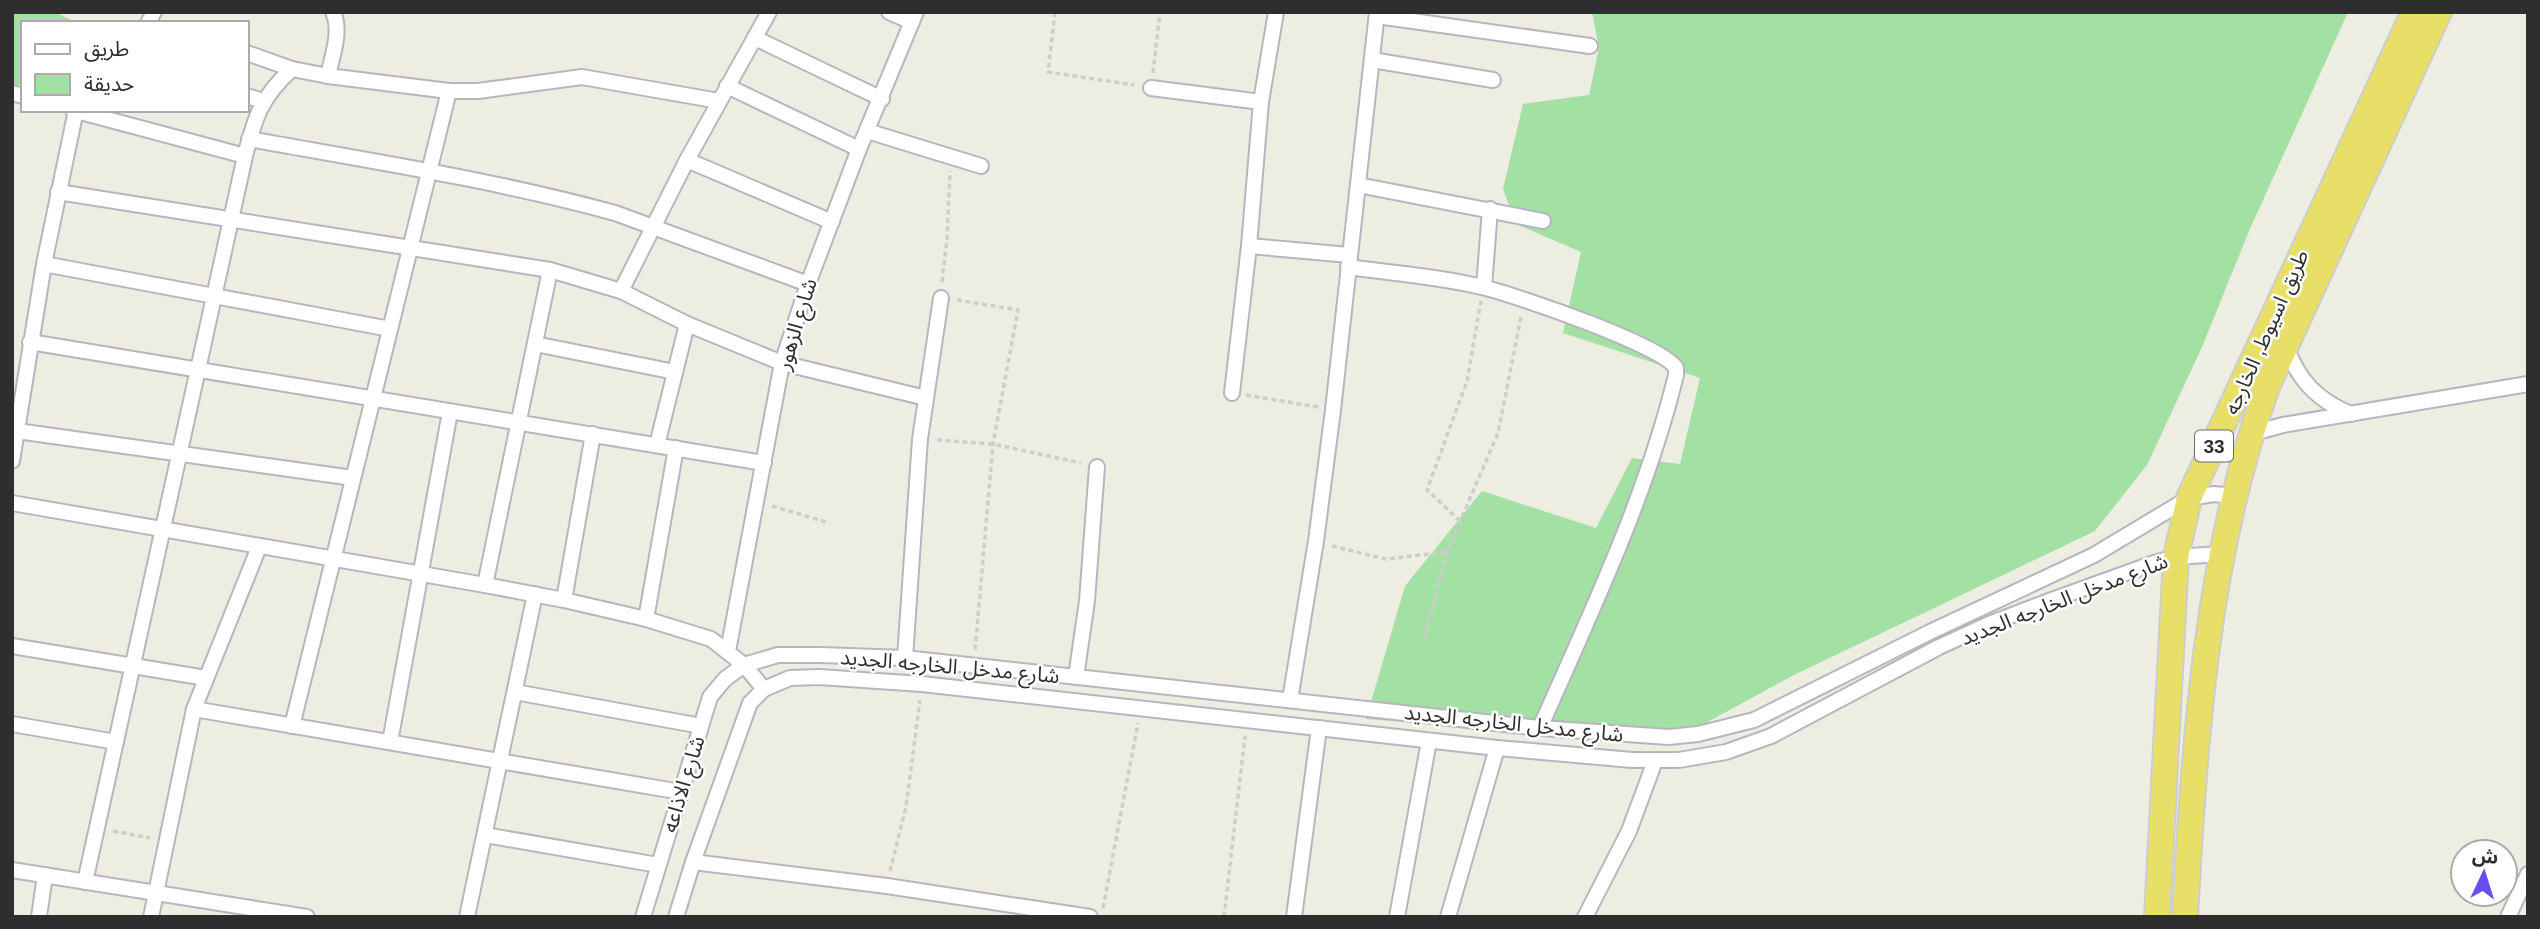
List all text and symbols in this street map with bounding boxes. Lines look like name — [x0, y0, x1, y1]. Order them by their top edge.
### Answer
legend — [21, 21, 248, 112]
text: طريق — [84, 37, 129, 62]
text: حديقة — [84, 72, 134, 95]
street label: طريق اسيوط, الخارجه — [2219, 246, 2314, 419]
street label: شارع الزهور — [771, 276, 825, 375]
road number: 33 — [2195, 430, 2233, 462]
street label: شارع مدخل الخارجه الجديد — [1957, 549, 2172, 653]
street label: شارع مدخل الخارجه الجديد — [839, 645, 1061, 691]
street label: شارع مدخل الخارجه الجديد — [1403, 700, 1625, 750]
street label: شارع الاذاعه — [657, 733, 712, 836]
north arrow — [2449, 838, 2519, 908]
text: ش — [2471, 845, 2499, 868]

